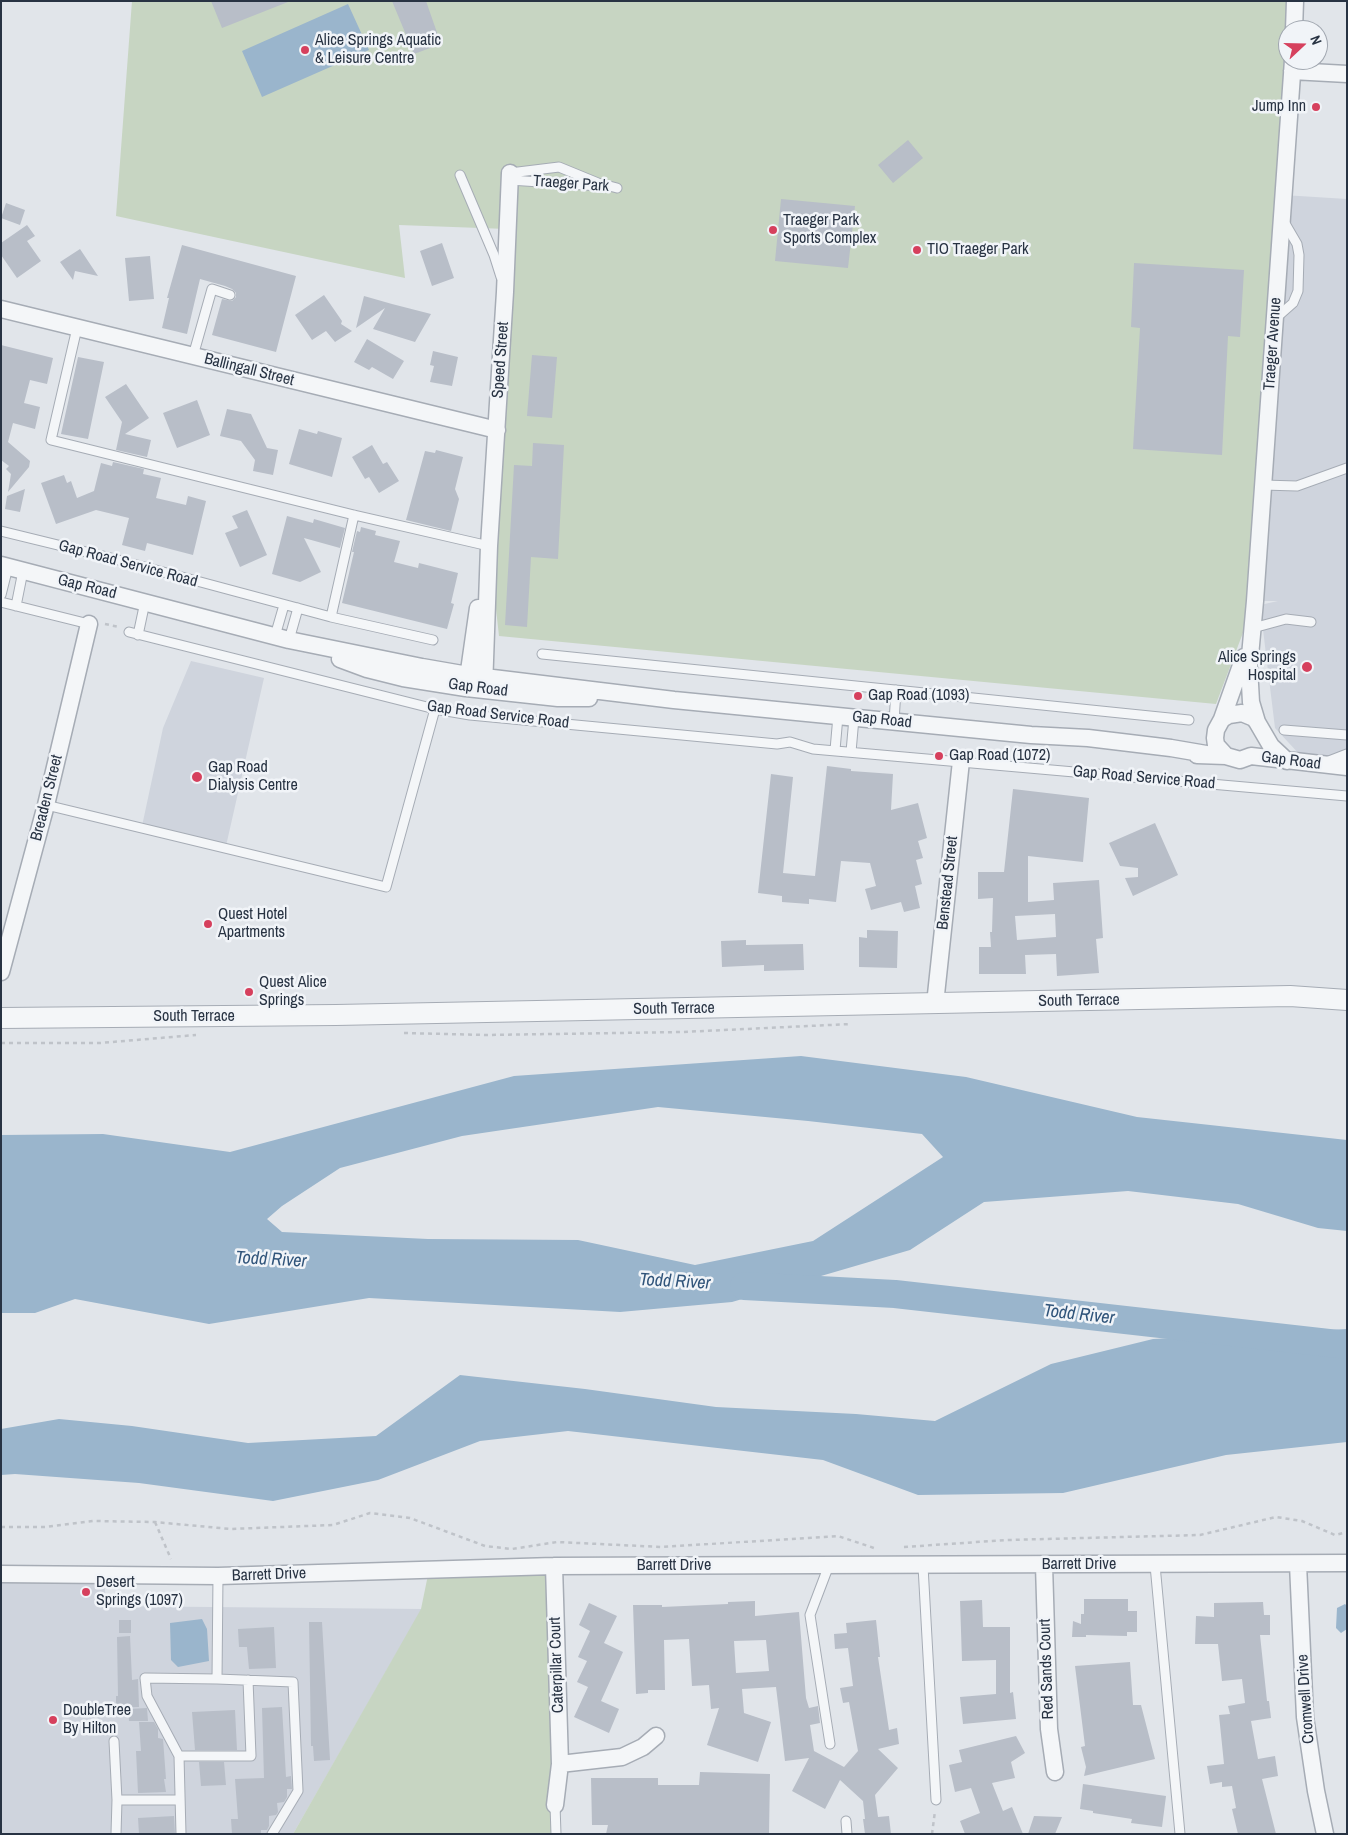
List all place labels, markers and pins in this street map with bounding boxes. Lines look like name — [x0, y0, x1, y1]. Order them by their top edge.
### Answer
place label: Alice Springs Aquatic & Leisure Centre — [315, 31, 441, 69]
marker: Alice Springs Aquatic & Leisure Centre — [299, 44, 311, 56]
place label: Jump Inn — [1252, 97, 1306, 117]
marker: Jump Inn — [1310, 101, 1322, 113]
place label: Traeger Park Sports Complex — [783, 211, 876, 249]
marker: Traeger Park Sports Complex — [767, 224, 779, 236]
place label: TIO Traeger Park — [927, 240, 1029, 260]
marker: TIO Traeger Park — [911, 244, 923, 256]
place label: Alice Springs Hospital — [1218, 648, 1296, 686]
marker: Alice Springs Hospital — [1300, 660, 1314, 674]
place label: Gap Road (1093) — [868, 686, 969, 706]
marker: Gap Road (1093) — [852, 690, 864, 702]
place label: Gap Road (1072) — [949, 746, 1050, 766]
marker: Gap Road (1072) — [933, 750, 945, 762]
place label: Gap Road Dialysis Centre — [208, 758, 298, 796]
marker: Gap Road Dialysis Centre — [190, 770, 204, 784]
place label: Quest Hotel Apartments — [218, 905, 287, 943]
marker: Quest Hotel Apartments — [202, 918, 214, 930]
place label: Quest Alice Springs — [259, 973, 327, 1011]
marker: Quest Alice Springs — [243, 986, 255, 998]
place label: Desert Springs (1097) — [96, 1573, 183, 1611]
marker: Desert Springs (1097) — [80, 1586, 92, 1598]
place label: DoubleTree By Hilton — [63, 1701, 131, 1739]
marker: DoubleTree By Hilton — [47, 1714, 59, 1726]

